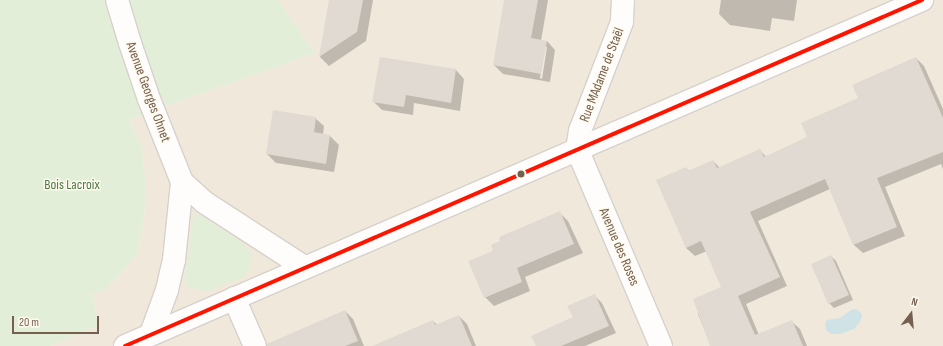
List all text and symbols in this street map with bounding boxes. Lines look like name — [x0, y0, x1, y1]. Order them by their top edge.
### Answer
street label: Rue MAdame de Staël — [576, 25, 628, 125]
street label: Avenue Georges Ohnet — [122, 39, 174, 145]
unlabelled marker — [516, 169, 526, 179]
park label: Bois Lacroix — [44, 177, 100, 193]
street label: Avenue des Roses — [595, 206, 643, 288]
north arrow — [891, 294, 931, 334]
text: N — [910, 295, 919, 309]
scale bar — [14, 308, 101, 334]
text: 20 m — [19, 315, 39, 330]

